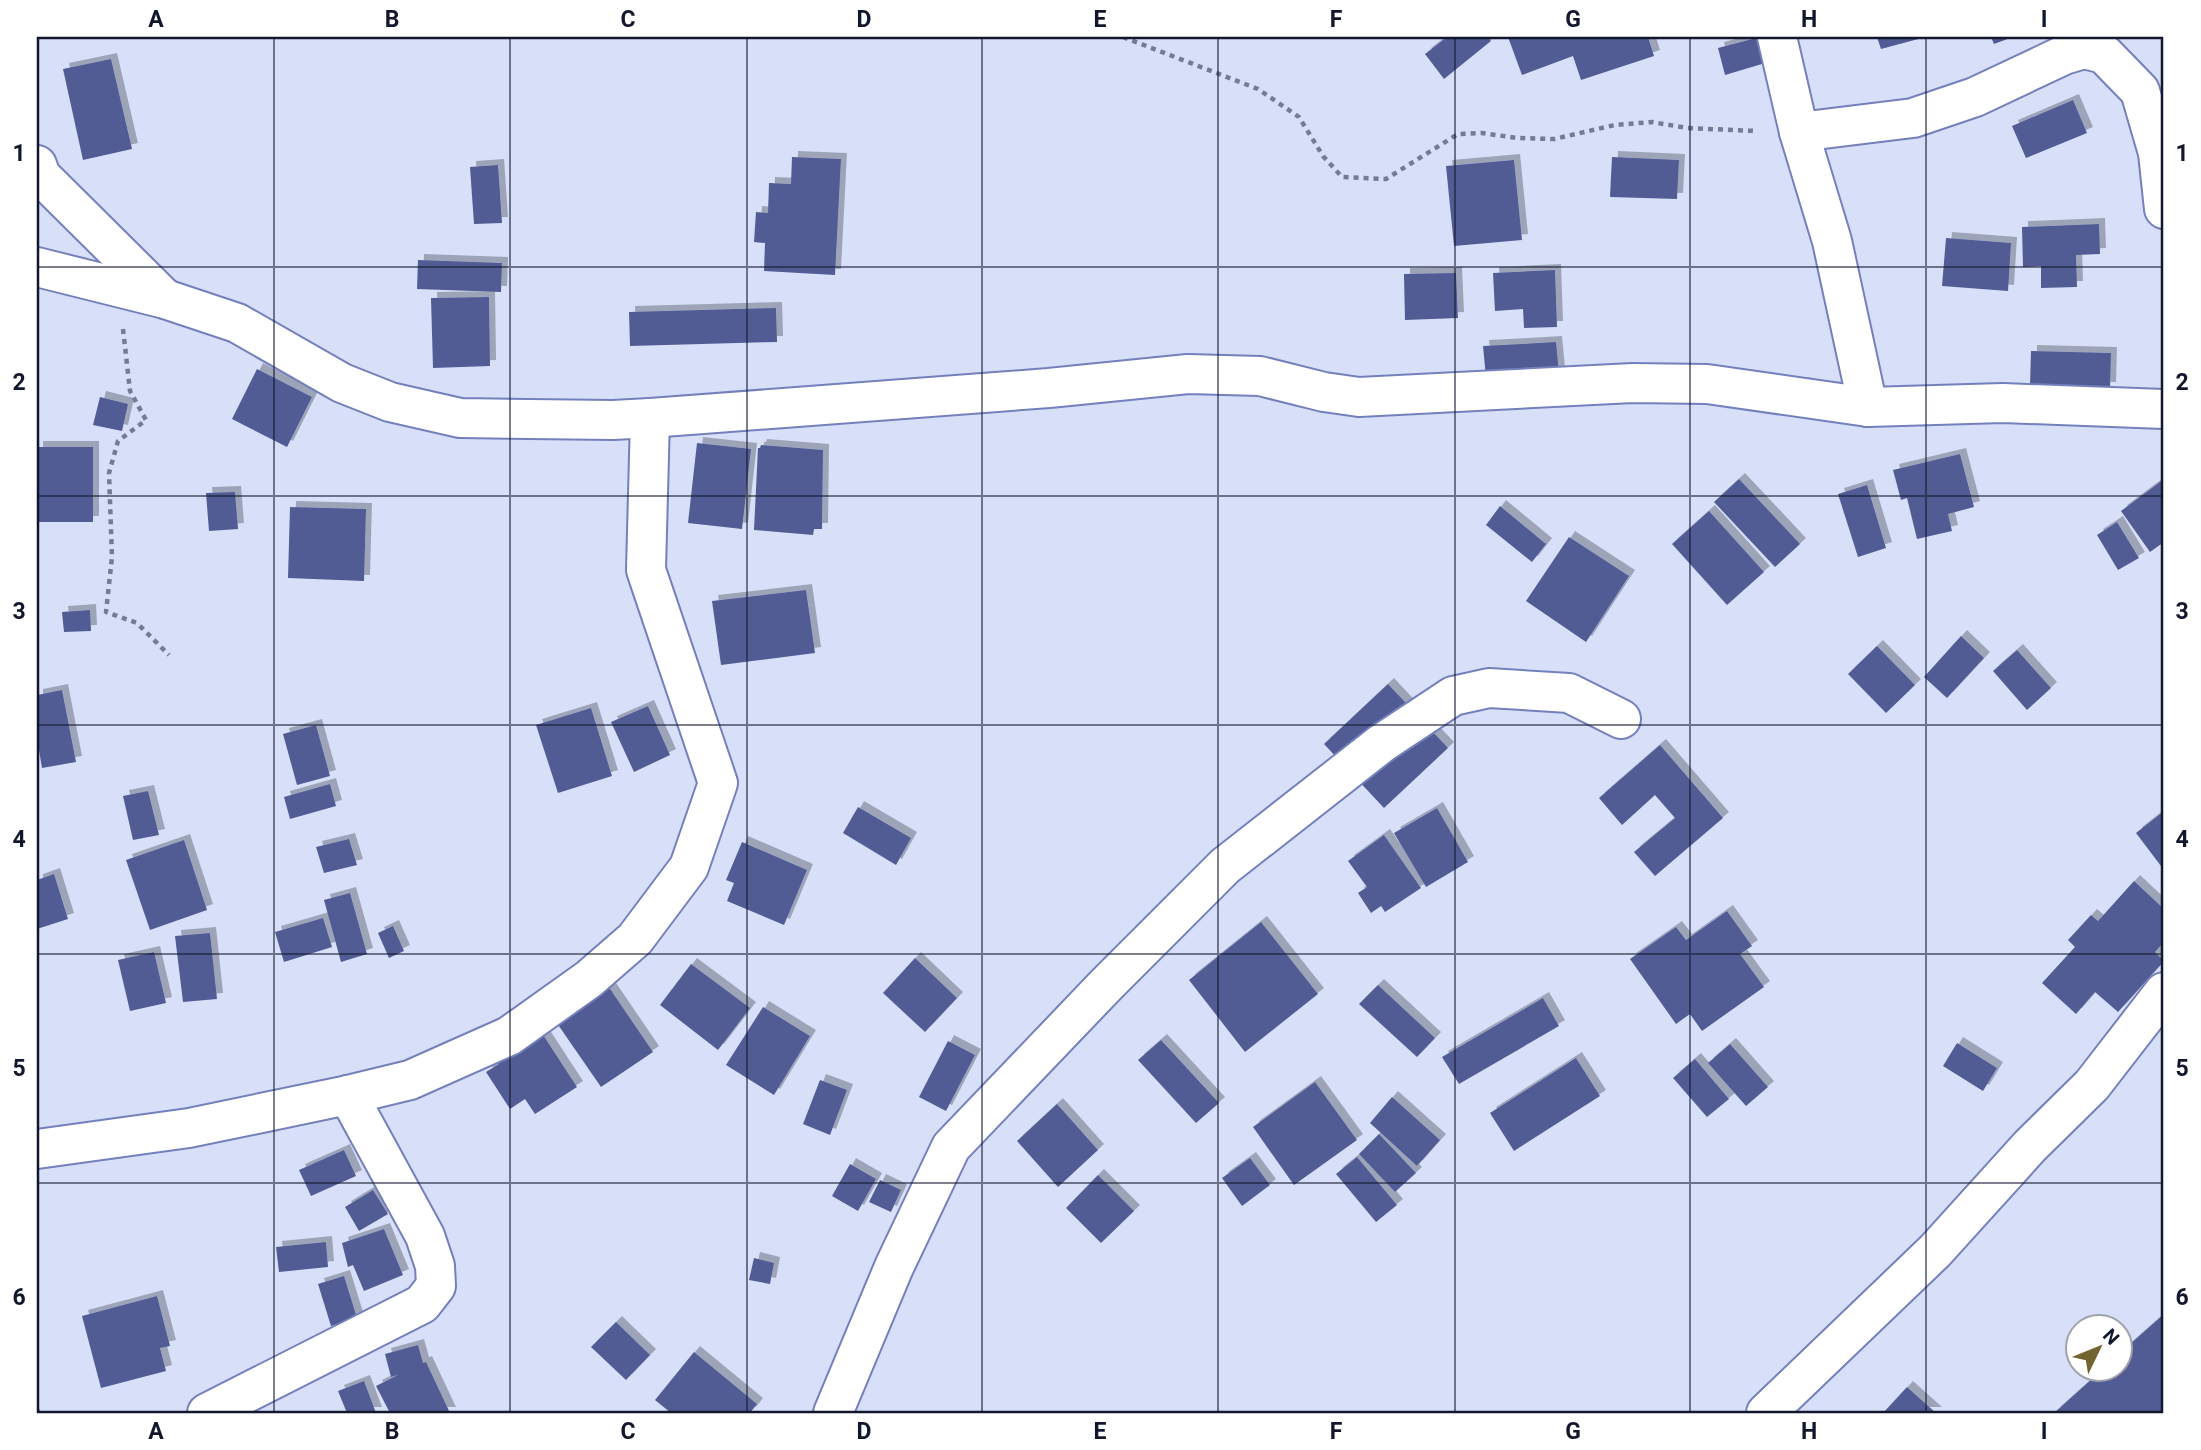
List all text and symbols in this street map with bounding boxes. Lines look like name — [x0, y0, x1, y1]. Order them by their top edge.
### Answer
text: A — [148, 6, 164, 33]
text: B — [385, 6, 399, 33]
text: C — [620, 6, 636, 33]
text: D — [857, 6, 871, 33]
text: E — [1094, 6, 1107, 33]
text: F — [1330, 6, 1343, 33]
text: G — [1565, 6, 1581, 33]
text: H — [1801, 6, 1817, 33]
text: I — [2041, 6, 2047, 33]
text: 1 — [12, 140, 26, 167]
text: 1 — [2175, 140, 2189, 167]
text: 2 — [12, 369, 26, 396]
text: 2 — [2175, 369, 2189, 396]
text: 3 — [12, 598, 26, 625]
text: 3 — [2175, 598, 2189, 625]
text: 4 — [12, 826, 26, 853]
text: 4 — [2175, 826, 2189, 853]
text: 5 — [12, 1055, 26, 1082]
text: 5 — [2175, 1055, 2189, 1082]
text: 6 — [12, 1284, 26, 1311]
text: 6 — [2175, 1284, 2189, 1311]
north arrow — [2064, 1314, 2134, 1384]
text: N — [2098, 1324, 2124, 1349]
text: A — [148, 1418, 164, 1445]
text: B — [385, 1418, 399, 1445]
text: C — [620, 1418, 636, 1445]
text: D — [857, 1418, 871, 1445]
text: E — [1094, 1418, 1107, 1445]
text: F — [1330, 1418, 1343, 1445]
text: G — [1565, 1418, 1581, 1445]
text: H — [1801, 1418, 1817, 1445]
text: I — [2041, 1418, 2047, 1445]

